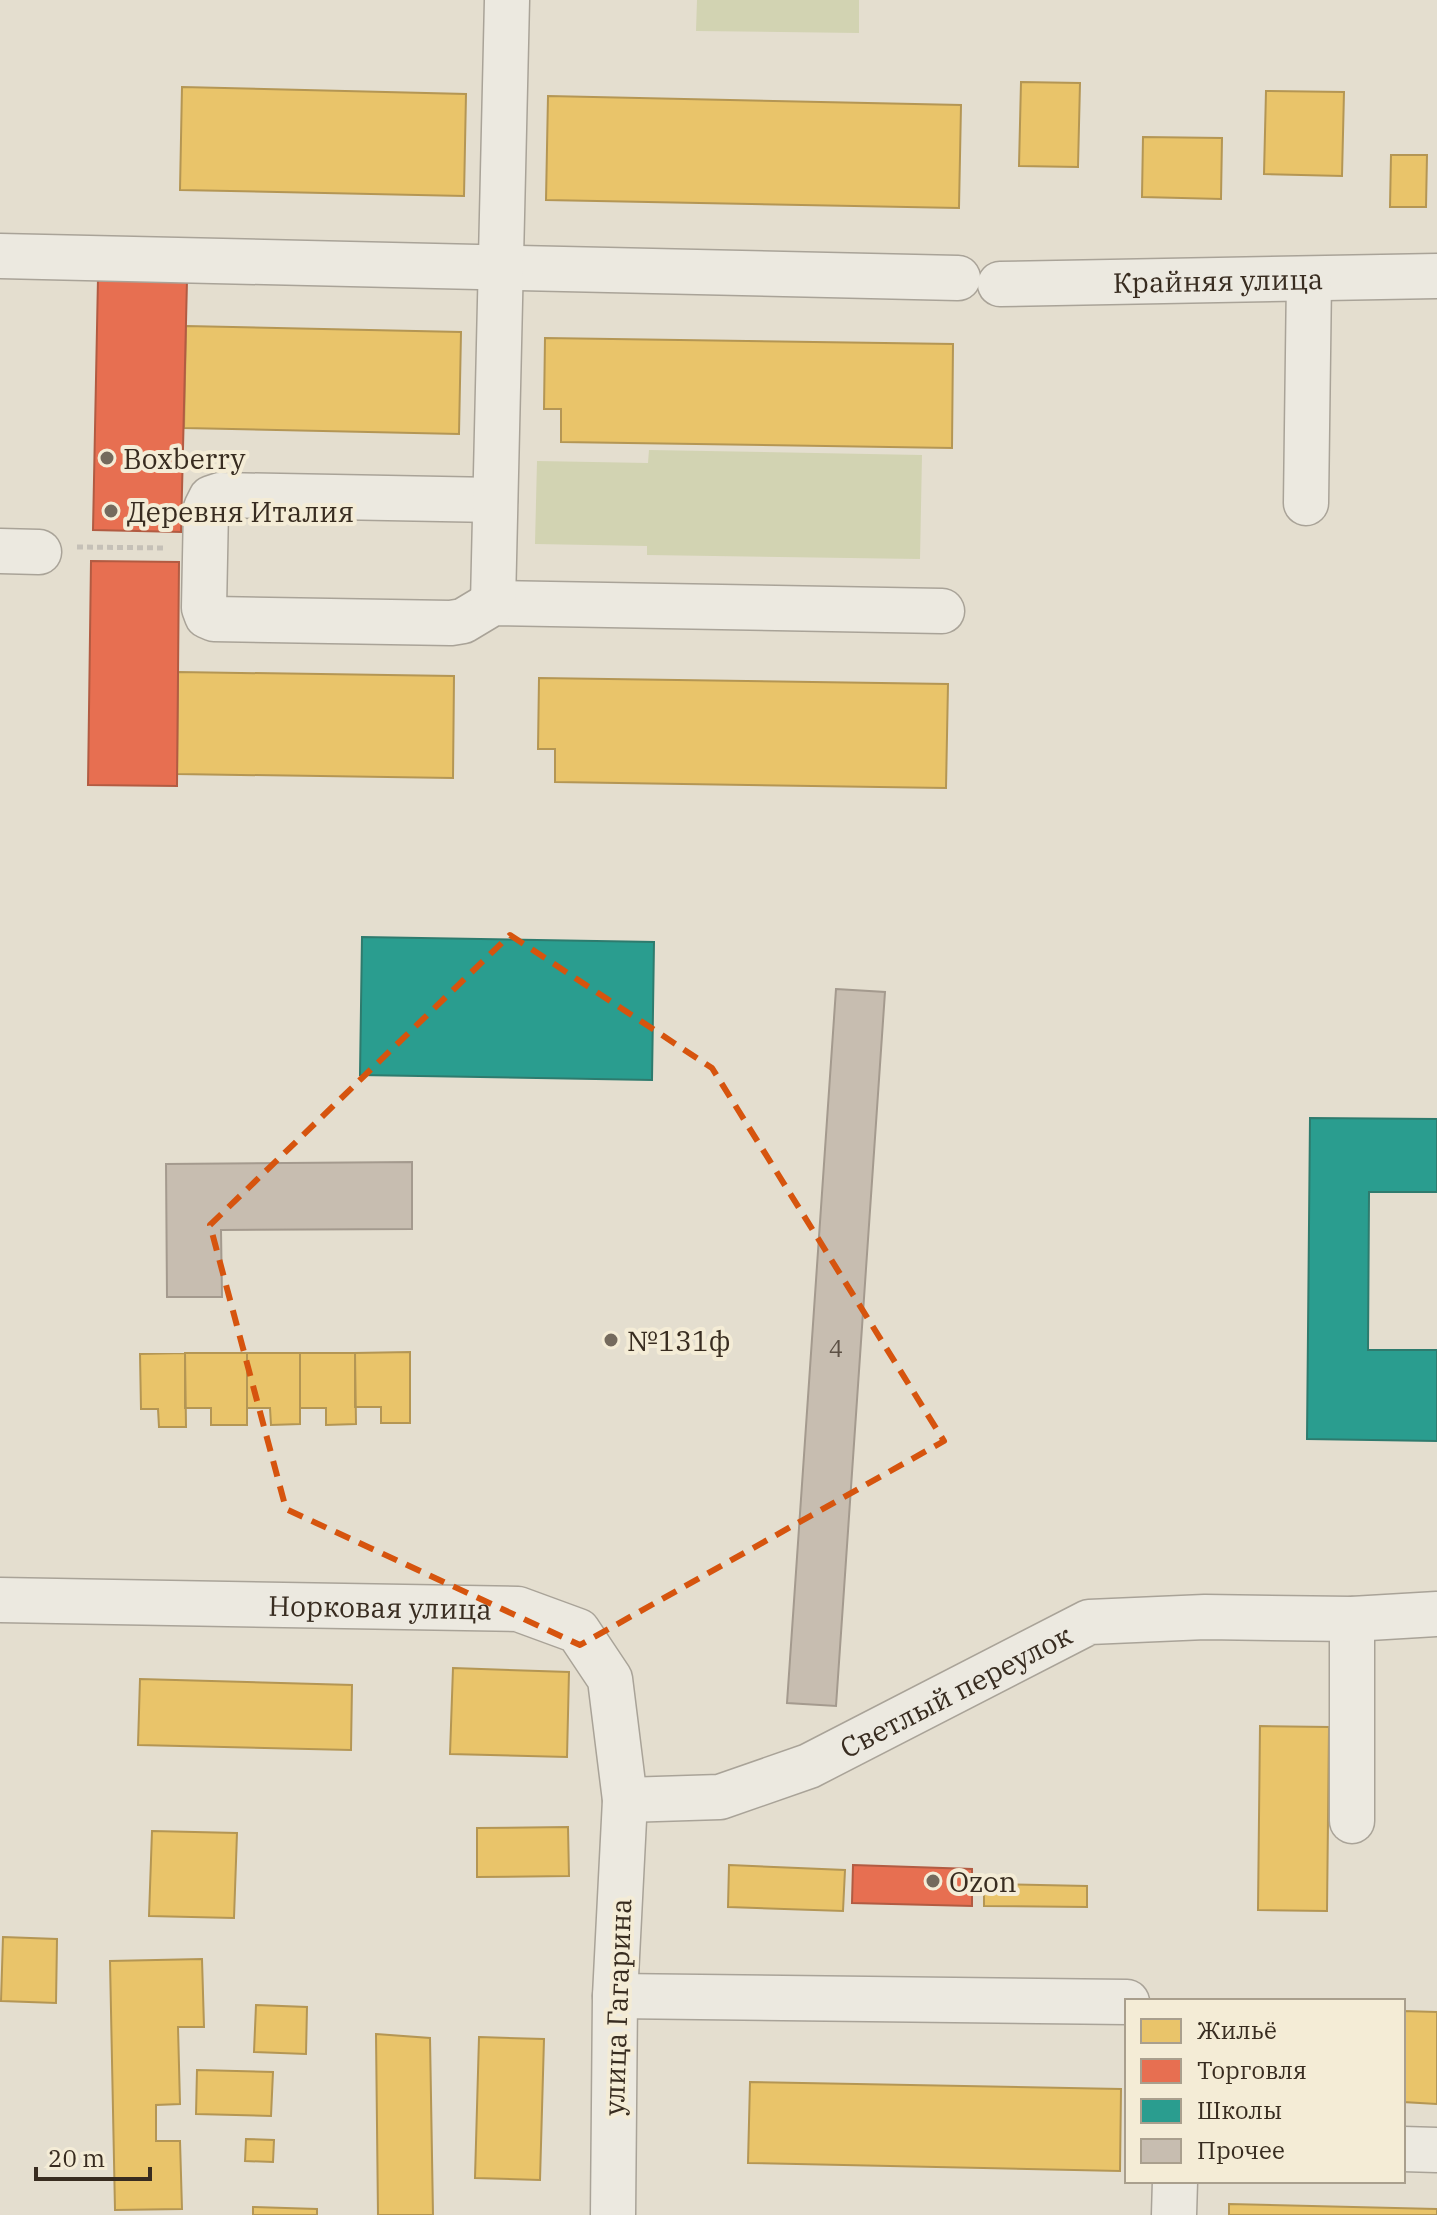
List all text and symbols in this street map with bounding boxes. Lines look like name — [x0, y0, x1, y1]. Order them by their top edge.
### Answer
street label: Крайняя улица — [1112, 260, 1324, 300]
place label: Boxberry — [123, 440, 245, 477]
marker: Boxberry — [98, 449, 116, 467]
place label: Деревня Италия — [127, 493, 354, 530]
marker: Деревня Италия — [102, 502, 120, 520]
place label: №131ф — [627, 1322, 730, 1359]
marker: №131ф — [602, 1331, 620, 1349]
house number: 4 — [829, 1332, 843, 1364]
street label: Норковая улица — [268, 1586, 492, 1627]
street label: Светлый переулок — [833, 1616, 1078, 1766]
place label: Ozon — [949, 1863, 1017, 1900]
marker: Ozon — [924, 1872, 942, 1890]
street label: улица Гагарина — [595, 1898, 639, 2116]
legend — [1125, 1999, 1405, 2183]
text: Жильё — [1197, 2014, 1277, 2046]
text: Торговля — [1197, 2054, 1307, 2086]
text: Школы — [1197, 2094, 1282, 2126]
scale bar — [36, 2131, 150, 2181]
text: Прочее — [1197, 2134, 1285, 2166]
text: 20 m — [48, 2142, 105, 2174]

